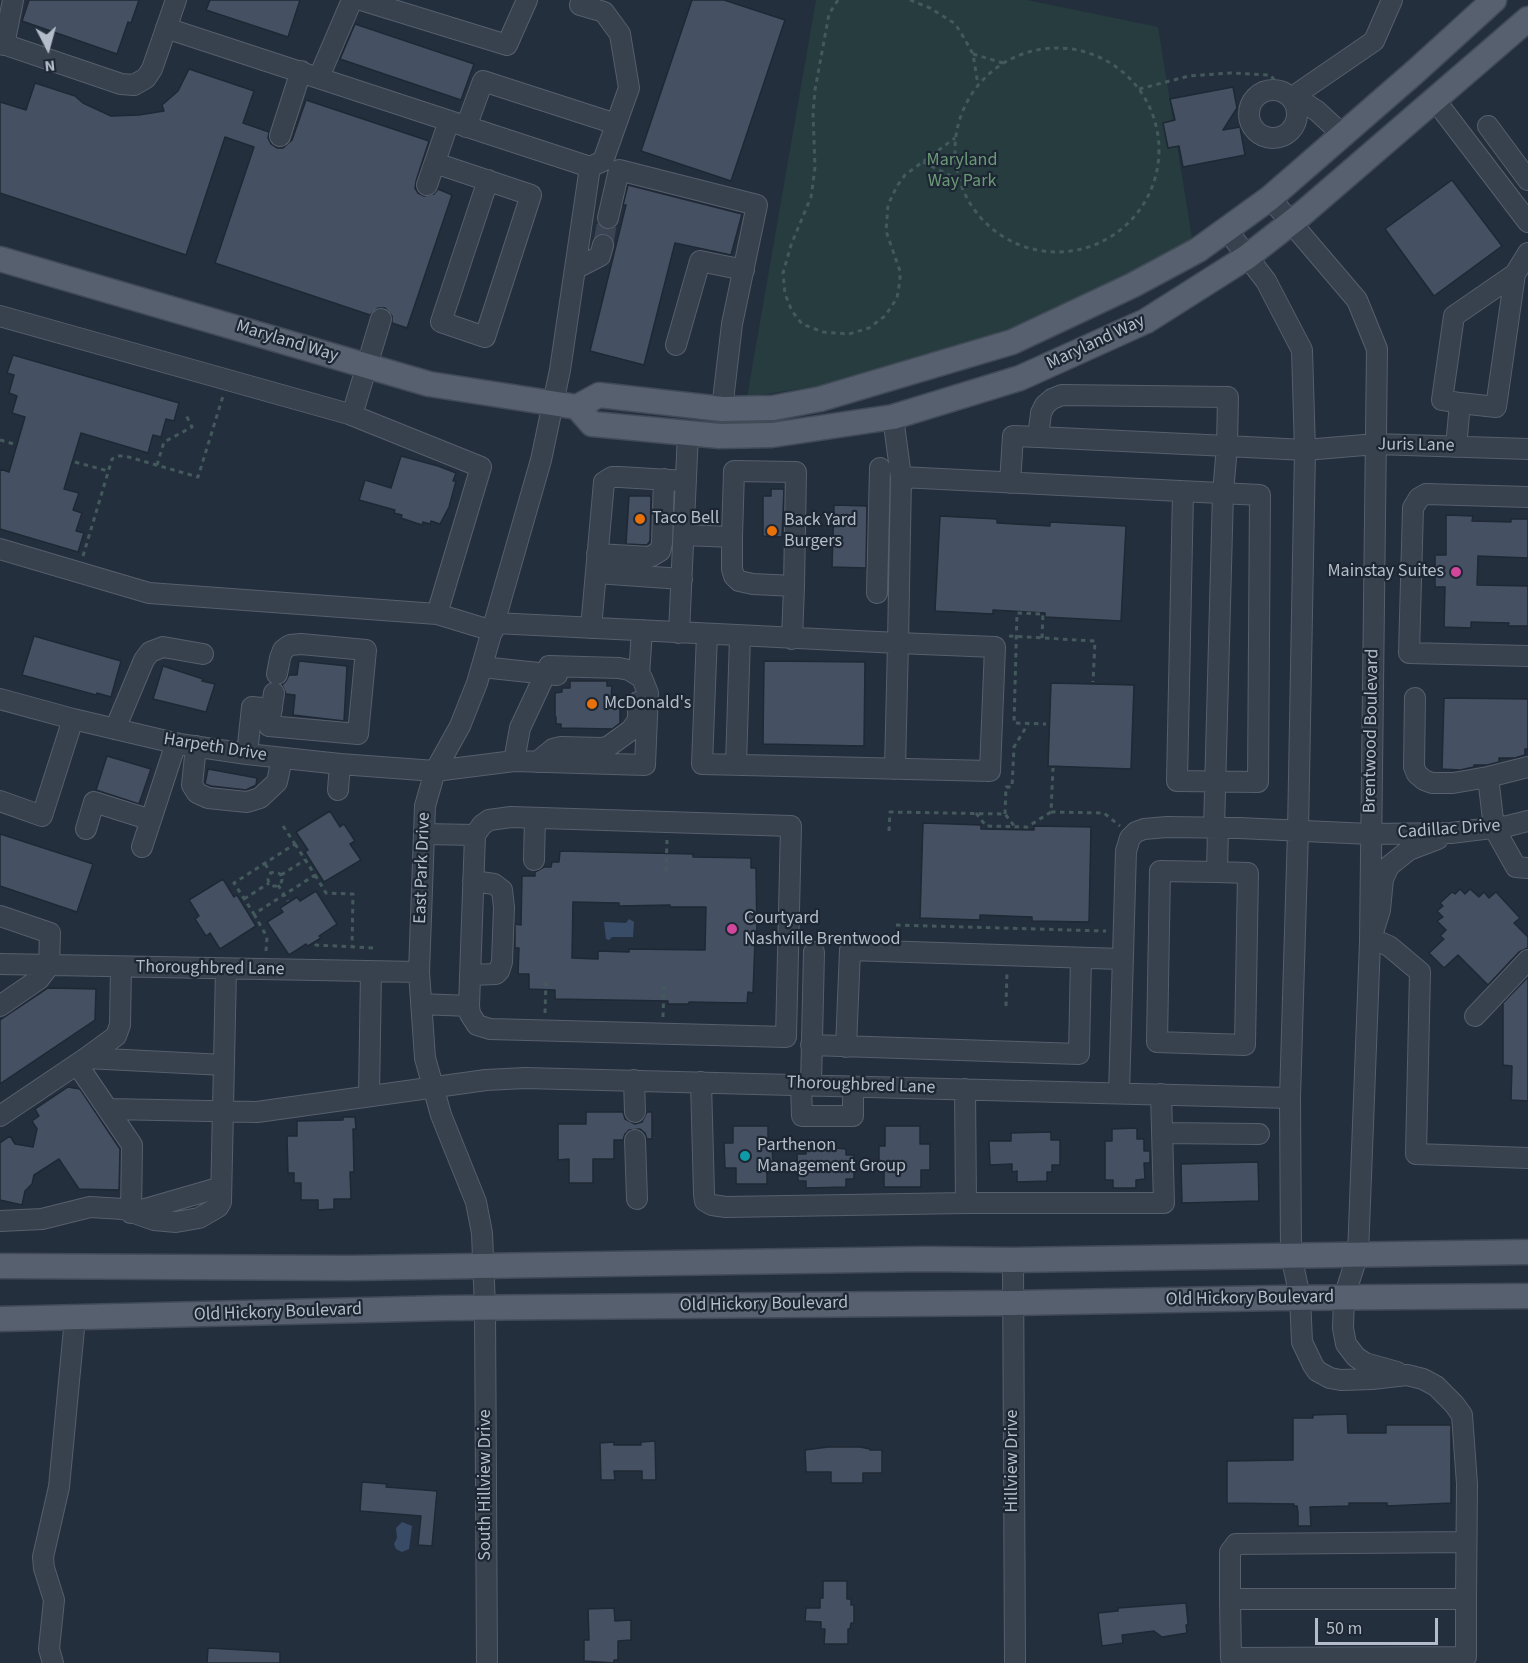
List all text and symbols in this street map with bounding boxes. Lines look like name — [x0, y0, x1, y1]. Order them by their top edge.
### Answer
north arrow — [18, 18, 78, 78]
text: N — [43, 54, 56, 77]
park label: Maryland Way Park — [927, 150, 997, 192]
street label: Maryland Way — [1044, 311, 1148, 375]
street label: Maryland Way — [233, 316, 341, 368]
street label: Juris Lane — [1377, 435, 1455, 457]
place label: Taco Bell — [652, 508, 719, 530]
place label: Back Yard Burgers — [784, 510, 857, 552]
marker: Taco Bell — [633, 512, 647, 526]
marker: Back Yard Burgers — [765, 524, 779, 538]
place label: Mainstay Suites — [1327, 561, 1444, 583]
marker: Mainstay Suites — [1449, 565, 1463, 579]
street label: Brentwood Boulevard — [1360, 649, 1384, 813]
place label: McDonald's — [604, 693, 691, 715]
marker: McDonald's — [585, 697, 599, 711]
street label: Harpeth Drive — [162, 729, 268, 767]
street label: East Park Drive — [410, 812, 436, 924]
street label: Cadillac Drive — [1397, 816, 1501, 844]
place label: Courtyard Nashville Brentwood — [744, 908, 900, 950]
marker: Courtyard Nashville Brentwood — [725, 922, 739, 936]
street label: Thoroughbred Lane — [135, 957, 285, 981]
street label: Thoroughbred Lane — [786, 1073, 936, 1099]
place label: Parthenon Management Group — [757, 1135, 906, 1178]
marker: Parthenon Management Group — [738, 1149, 752, 1163]
street label: Old Hickory Boulevard — [1166, 1287, 1334, 1311]
street label: Old Hickory Boulevard — [680, 1293, 848, 1317]
street label: Old Hickory Boulevard — [193, 1299, 363, 1327]
street label: South Hillview Drive — [475, 1409, 497, 1561]
street label: Hillview Drive — [1002, 1410, 1024, 1512]
scale bar — [1318, 1606, 1441, 1644]
text: 50 m — [1326, 1616, 1362, 1641]

